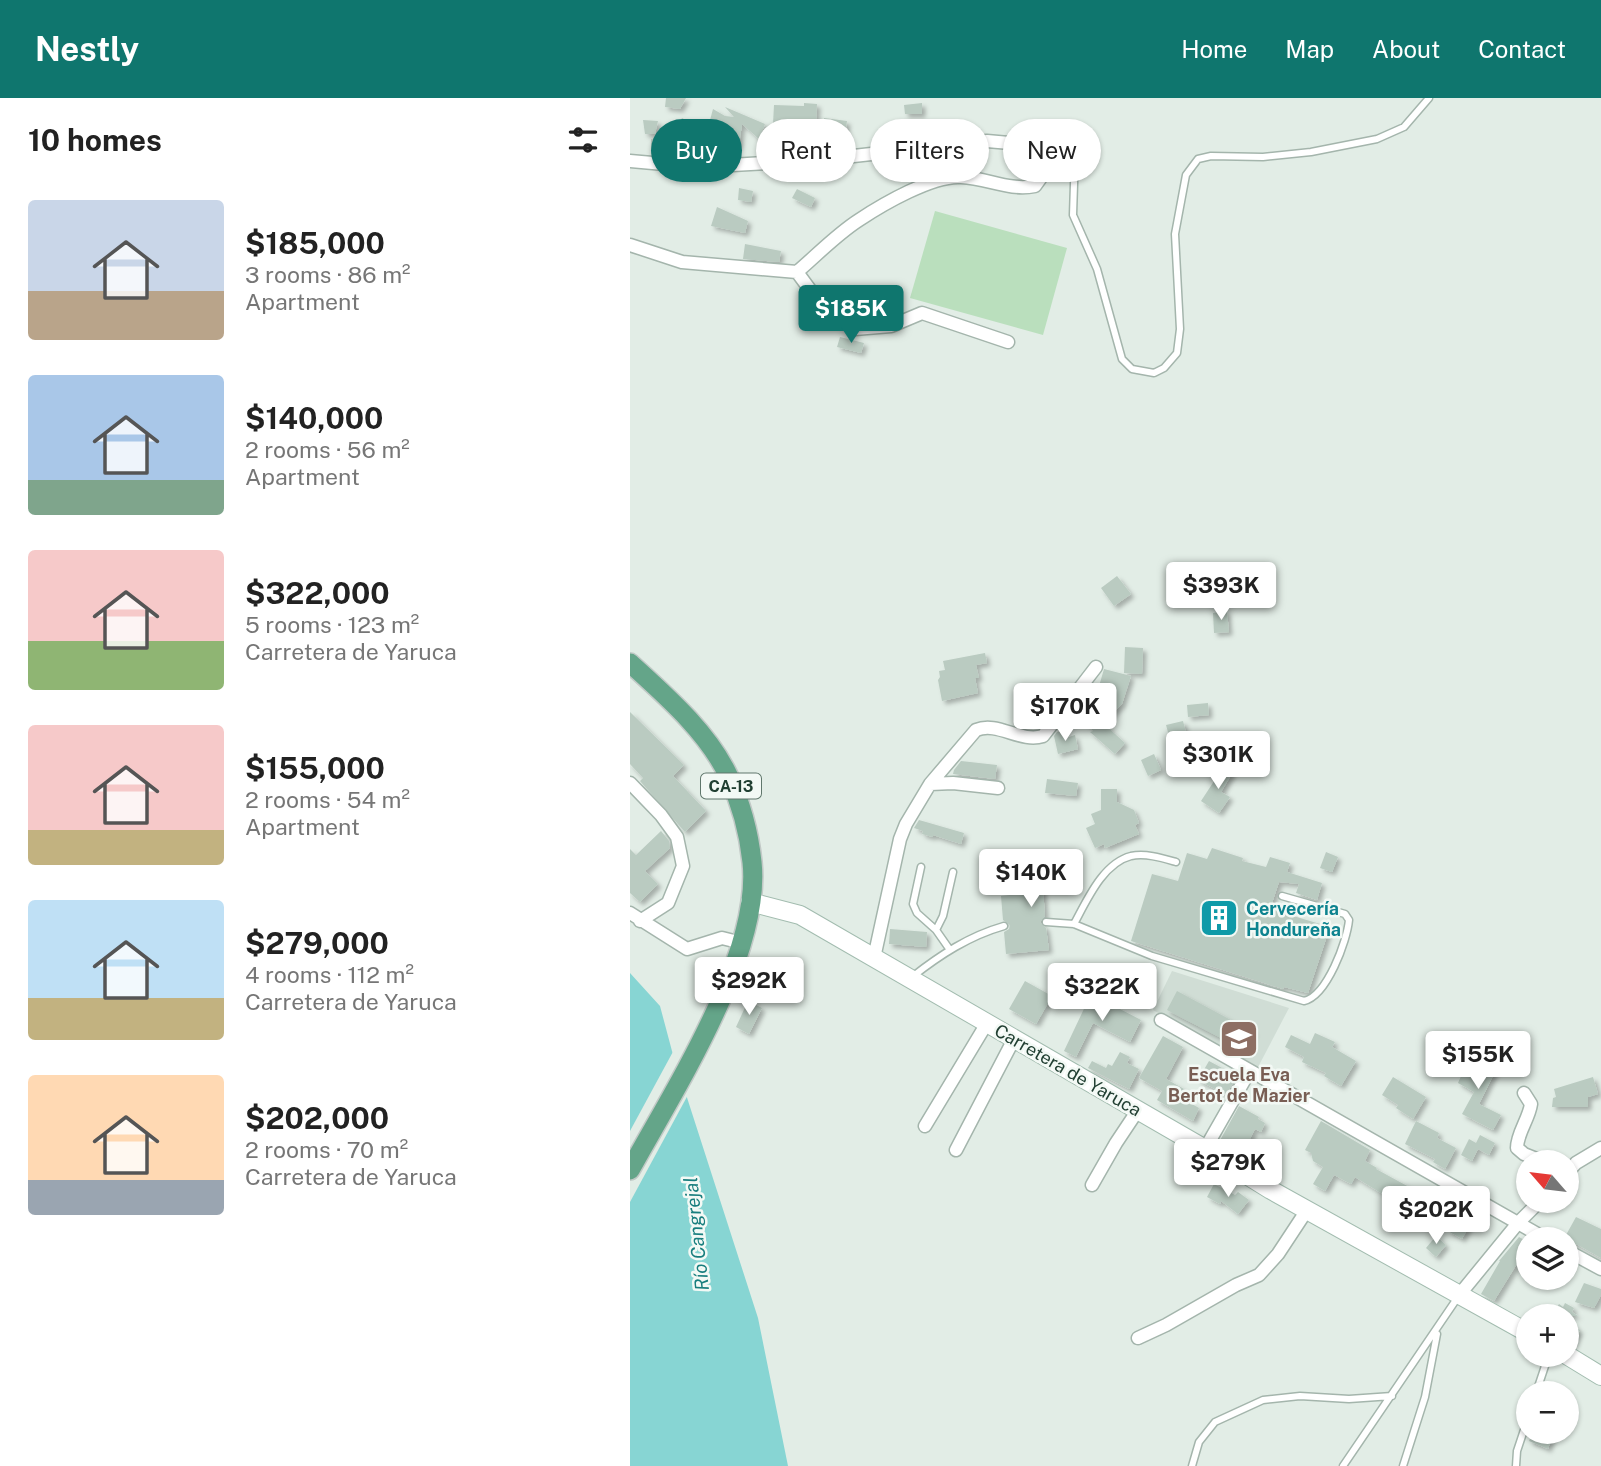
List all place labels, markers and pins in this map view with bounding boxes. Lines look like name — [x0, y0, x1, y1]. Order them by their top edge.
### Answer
pin: $185K — [802, 286, 900, 345]
pin: $393K — [1172, 562, 1270, 622]
pin: $170K — [1016, 684, 1114, 743]
pin: $301K — [1169, 732, 1267, 791]
pin: $140K — [982, 850, 1080, 909]
building icon: Cervecería Hondureña — [1198, 897, 1240, 939]
place label: Cervecería Hondureña — [1246, 898, 1341, 940]
pin: $292K — [700, 958, 798, 1017]
pin: $322K — [1053, 964, 1151, 1023]
school or university icon: Escuela Eva Bertot de Mazier — [1218, 1018, 1260, 1060]
pin: $155K — [1429, 1032, 1527, 1091]
place label: Escuela Eva Bertot de Mazier — [1168, 1064, 1311, 1106]
pin: $279K — [1179, 1140, 1277, 1199]
pin: $202K — [1387, 1186, 1485, 1246]

